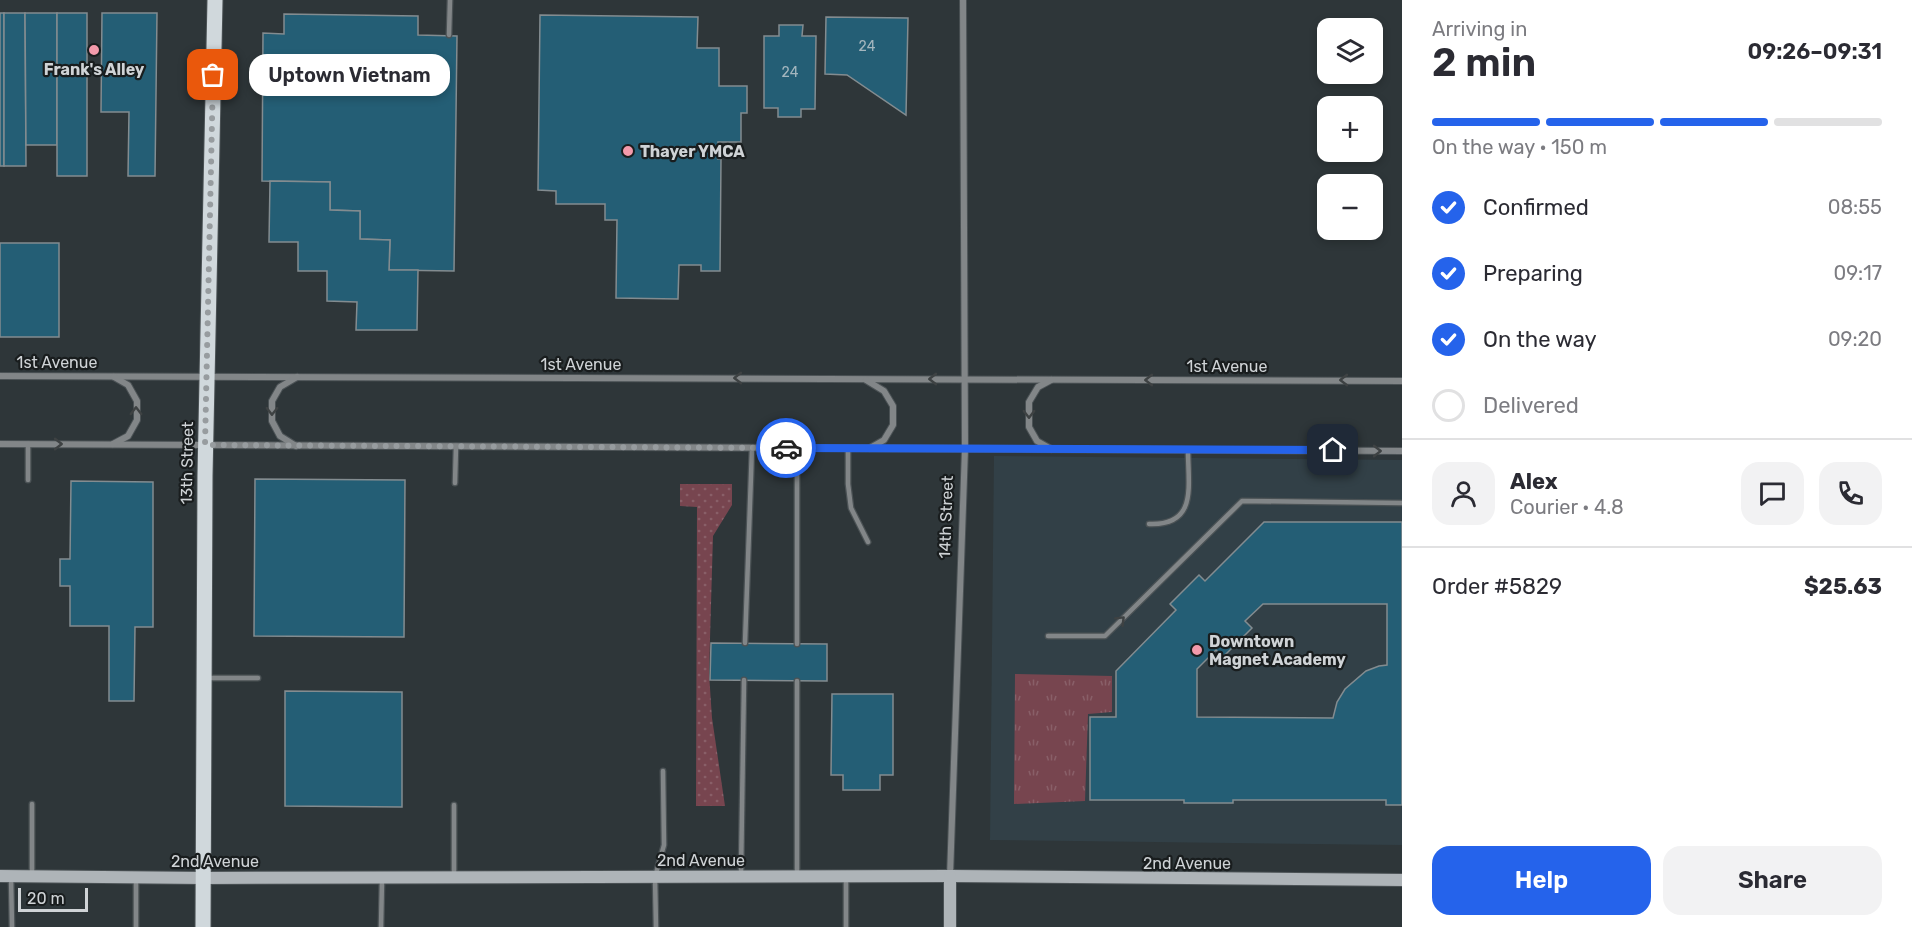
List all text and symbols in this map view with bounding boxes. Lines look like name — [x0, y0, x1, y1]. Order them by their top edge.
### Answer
text: Arriving in — [1432, 17, 1527, 41]
map controls — [1317, 18, 1383, 240]
button: layers — [1317, 18, 1383, 84]
house number: 24 — [859, 38, 876, 55]
text: 09:26–09:31 — [1748, 38, 1882, 65]
text: 2 min — [1432, 40, 1536, 86]
marker: Frank's Alley — [87, 43, 101, 57]
pin — [187, 49, 238, 100]
callout: Uptown Vietnam — [249, 54, 450, 96]
icon: bag — [196, 58, 229, 91]
place label: Frank's Alley — [44, 60, 145, 79]
text: Uptown Vietnam — [268, 63, 431, 87]
house number: 24 — [782, 64, 799, 81]
button: + — [1317, 96, 1383, 162]
text: On the way · 150 m — [1432, 135, 1607, 159]
place label: Thayer YMCA — [640, 142, 745, 161]
marker: Thayer YMCA — [621, 144, 635, 158]
button: − — [1317, 174, 1383, 240]
icon: check — [1432, 191, 1465, 224]
text: Confirmed — [1483, 194, 1589, 221]
text: 08:55 — [1828, 195, 1882, 219]
icon: check — [1432, 257, 1465, 290]
text: Preparing — [1483, 260, 1583, 287]
text: 09:17 — [1834, 261, 1882, 285]
icon: check — [1432, 323, 1465, 356]
text: On the way — [1483, 326, 1597, 353]
text: 09:20 — [1828, 327, 1882, 351]
street label: 1st Avenue — [17, 353, 97, 372]
street label: 1st Avenue — [541, 355, 621, 374]
street label: 1st Avenue — [1187, 357, 1267, 376]
one-way arrow — [733, 372, 742, 384]
one-way arrow — [928, 373, 937, 385]
one-way arrow — [1144, 374, 1153, 386]
one-way arrow — [1339, 374, 1348, 386]
text: Delivered — [1483, 392, 1579, 419]
one-way arrow — [130, 406, 142, 415]
one-way arrow — [266, 406, 278, 415]
one-way arrow — [1023, 410, 1035, 419]
courier — [756, 418, 816, 478]
street label: 13th Street — [177, 422, 197, 504]
pin — [1307, 424, 1358, 475]
icon: car — [770, 432, 803, 465]
icon: home — [1316, 433, 1349, 466]
one-way arrow — [54, 438, 63, 451]
one-way arrow — [1372, 445, 1381, 457]
button: person — [1432, 462, 1495, 525]
button: chat — [1741, 462, 1804, 525]
button: phone — [1819, 462, 1882, 525]
text: Alex — [1510, 468, 1558, 495]
street label: 14th Street — [935, 475, 957, 559]
text: Courier · 4.8 — [1510, 495, 1624, 519]
text: Order #5829 — [1432, 573, 1562, 600]
text: $25.63 — [1804, 573, 1882, 600]
one-way arrow — [1113, 617, 1124, 628]
place label: Downtown Magnet Academy — [1209, 632, 1346, 669]
marker: Downtown Magnet Academy — [1190, 643, 1204, 657]
button: Help — [1432, 846, 1651, 915]
button: Share — [1663, 846, 1882, 915]
street label: 2nd Avenue — [657, 851, 745, 870]
street label: 2nd Avenue — [171, 852, 259, 871]
street label: 2nd Avenue — [1143, 854, 1231, 873]
scale bar — [18, 885, 88, 912]
text: 20 m — [27, 889, 65, 908]

